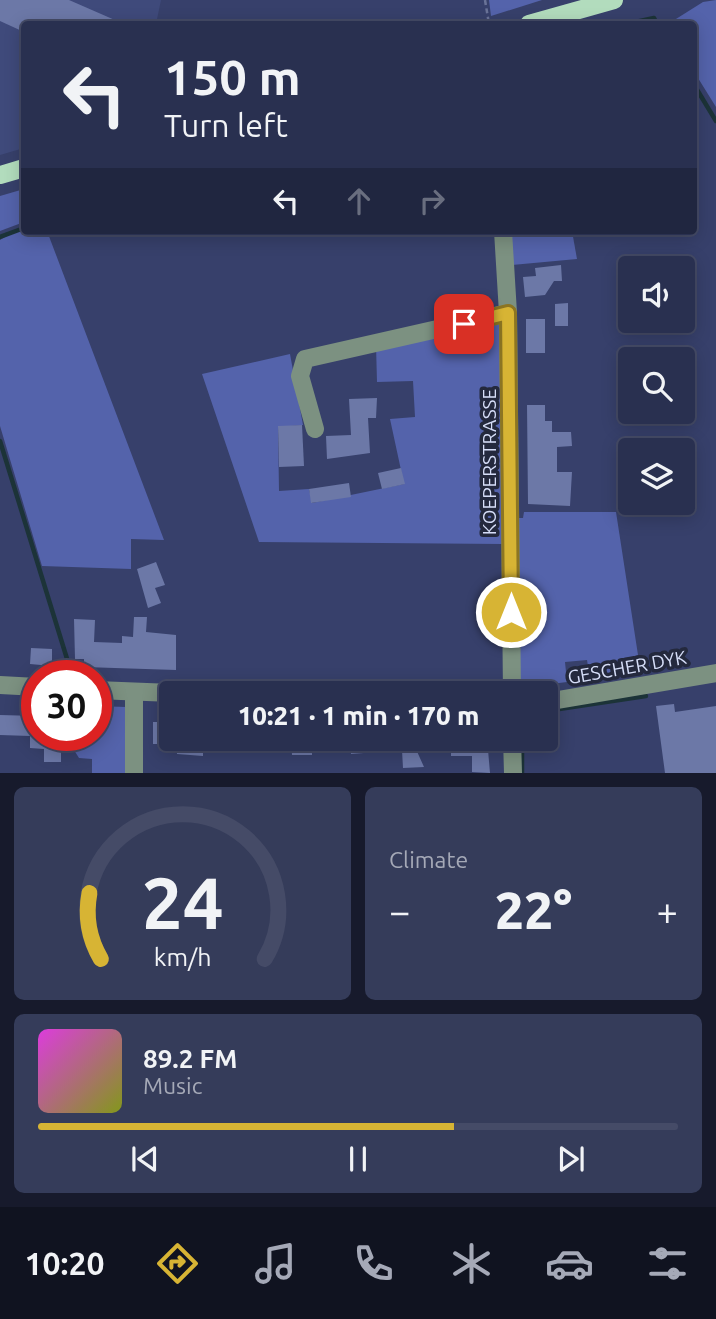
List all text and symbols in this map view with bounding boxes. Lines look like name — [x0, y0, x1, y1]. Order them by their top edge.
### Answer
icon: left — [49, 49, 140, 140]
text: 150 m — [164, 49, 301, 104]
text: Turn left — [164, 107, 288, 143]
icon: left — [267, 182, 305, 220]
icon: ahead — [340, 182, 378, 220]
icon: right — [413, 182, 451, 220]
map controls — [618, 256, 695, 515]
button: sound — [618, 256, 695, 333]
pin — [434, 294, 494, 354]
icon: arrive — [445, 305, 483, 343]
button: search — [618, 347, 695, 424]
street label: KOEPERSTRASSE — [478, 389, 500, 535]
button: layers — [618, 438, 695, 515]
position arrow — [474, 575, 548, 649]
street label: GESCHER DYK — [566, 646, 689, 688]
speed limit sign: 30 — [21, 660, 112, 751]
text: 10:21 · 1 min · 170 m — [238, 701, 479, 730]
text: Climate — [389, 847, 468, 872]
text: 24 — [141, 862, 224, 944]
text: 22° — [495, 881, 572, 939]
text: − — [389, 890, 410, 932]
text: + — [657, 890, 678, 932]
text: km/h — [154, 943, 211, 971]
text: 89.2 FM — [143, 1044, 237, 1073]
text: Music — [143, 1073, 202, 1098]
icon: previous — [126, 1140, 164, 1178]
icon: pause — [339, 1140, 377, 1178]
icon: next — [552, 1140, 590, 1178]
icon: directions — [153, 1239, 202, 1288]
icon: music — [251, 1239, 300, 1288]
icon: phone — [349, 1239, 398, 1288]
icon: climate — [447, 1239, 496, 1288]
icon: car — [545, 1239, 594, 1288]
icon: filters — [643, 1239, 692, 1288]
text: 10:20 — [24, 1245, 105, 1281]

